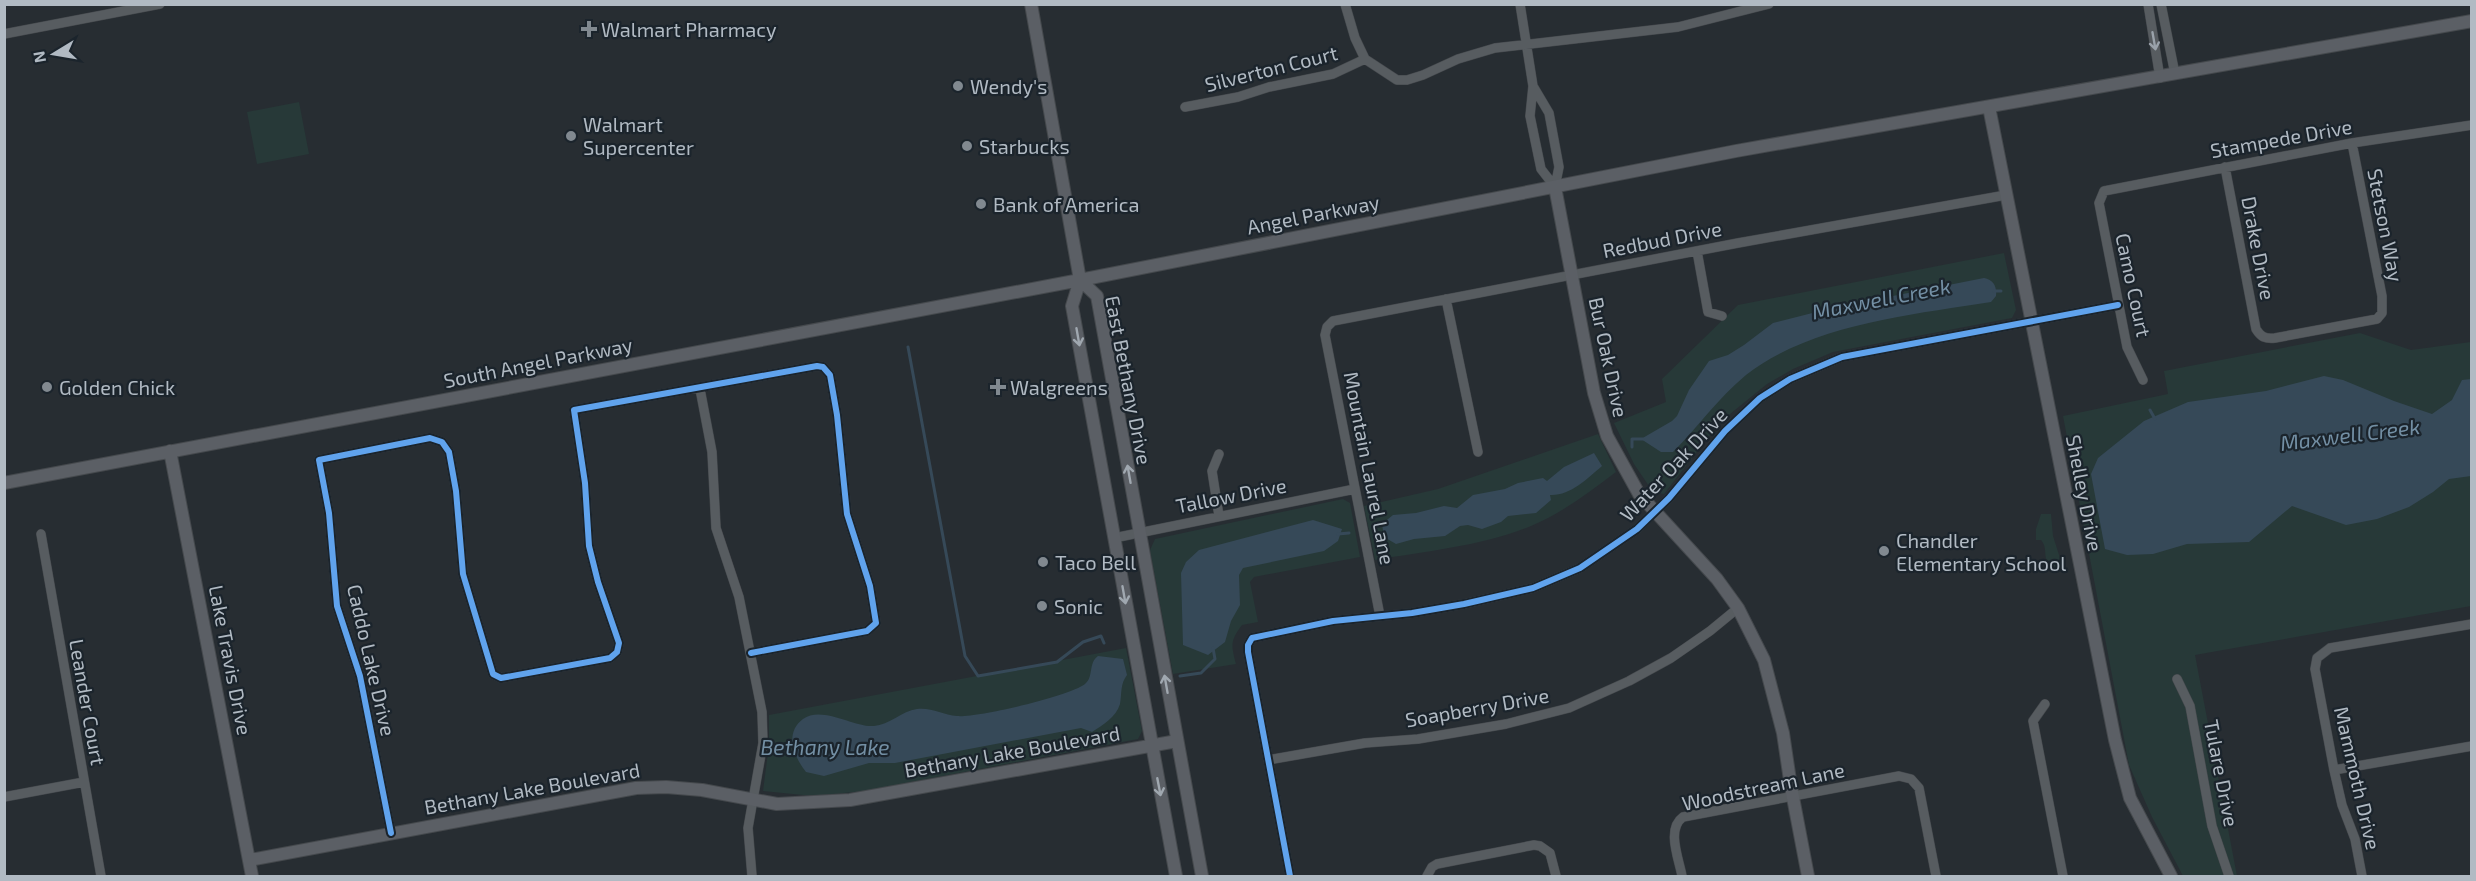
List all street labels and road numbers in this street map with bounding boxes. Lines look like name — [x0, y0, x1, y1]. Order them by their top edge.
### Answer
street label: Silverton Court — [1202, 40, 1340, 96]
street label: Stampede Drive — [2208, 114, 2354, 162]
street label: Stetson Way — [2363, 166, 2409, 284]
street label: Angel Parkway — [1245, 189, 1382, 239]
street label: Drake Drive — [2237, 194, 2281, 302]
street label: Redbud Drive — [1600, 216, 1724, 262]
street label: Camo Court — [2111, 231, 2157, 339]
street label: East Bethany Drive — [1101, 294, 1157, 466]
street label: Bur Oak Drive — [1585, 295, 1633, 419]
street label: South Angel Parkway — [442, 332, 635, 392]
street label: Mountain Laurel Lane — [1339, 369, 1401, 567]
street label: Water Oak Drive — [1614, 402, 1732, 526]
street label: Shelley Drive — [2062, 433, 2108, 553]
street label: Tallow Drive — [1174, 473, 1288, 517]
street label: Caddo Lake Drive — [343, 582, 401, 738]
street label: Lake Travis Drive — [205, 583, 257, 737]
street label: Leander Court — [65, 637, 111, 767]
street label: Soapberry Drive — [1403, 683, 1551, 731]
street label: Mammoth Drive — [2330, 704, 2386, 852]
street label: Tulare Drive — [2200, 717, 2244, 829]
street label: Bethany Lake Boulevard — [902, 720, 1122, 782]
street label: Bethany Lake Boulevard — [422, 757, 642, 819]
street label: Woodstream Lane — [1679, 757, 1847, 815]

